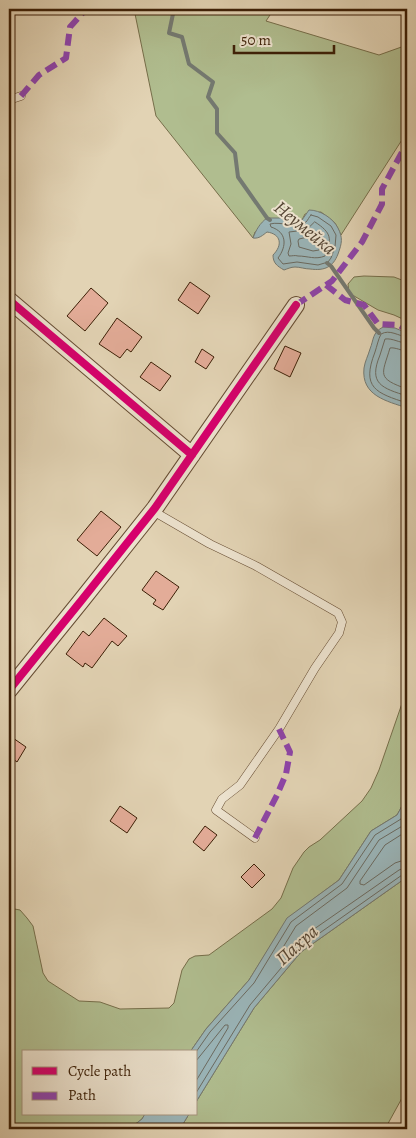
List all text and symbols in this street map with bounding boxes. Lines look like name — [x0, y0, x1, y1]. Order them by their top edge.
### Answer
scale bar — [234, 22, 334, 54]
text: 50 m — [241, 30, 271, 50]
water label: Неумейка — [268, 195, 342, 261]
water label: Пахра — [270, 919, 324, 971]
legend — [22, 1050, 198, 1116]
text: Cycle path — [68, 1061, 131, 1081]
text: Path — [68, 1085, 96, 1105]

